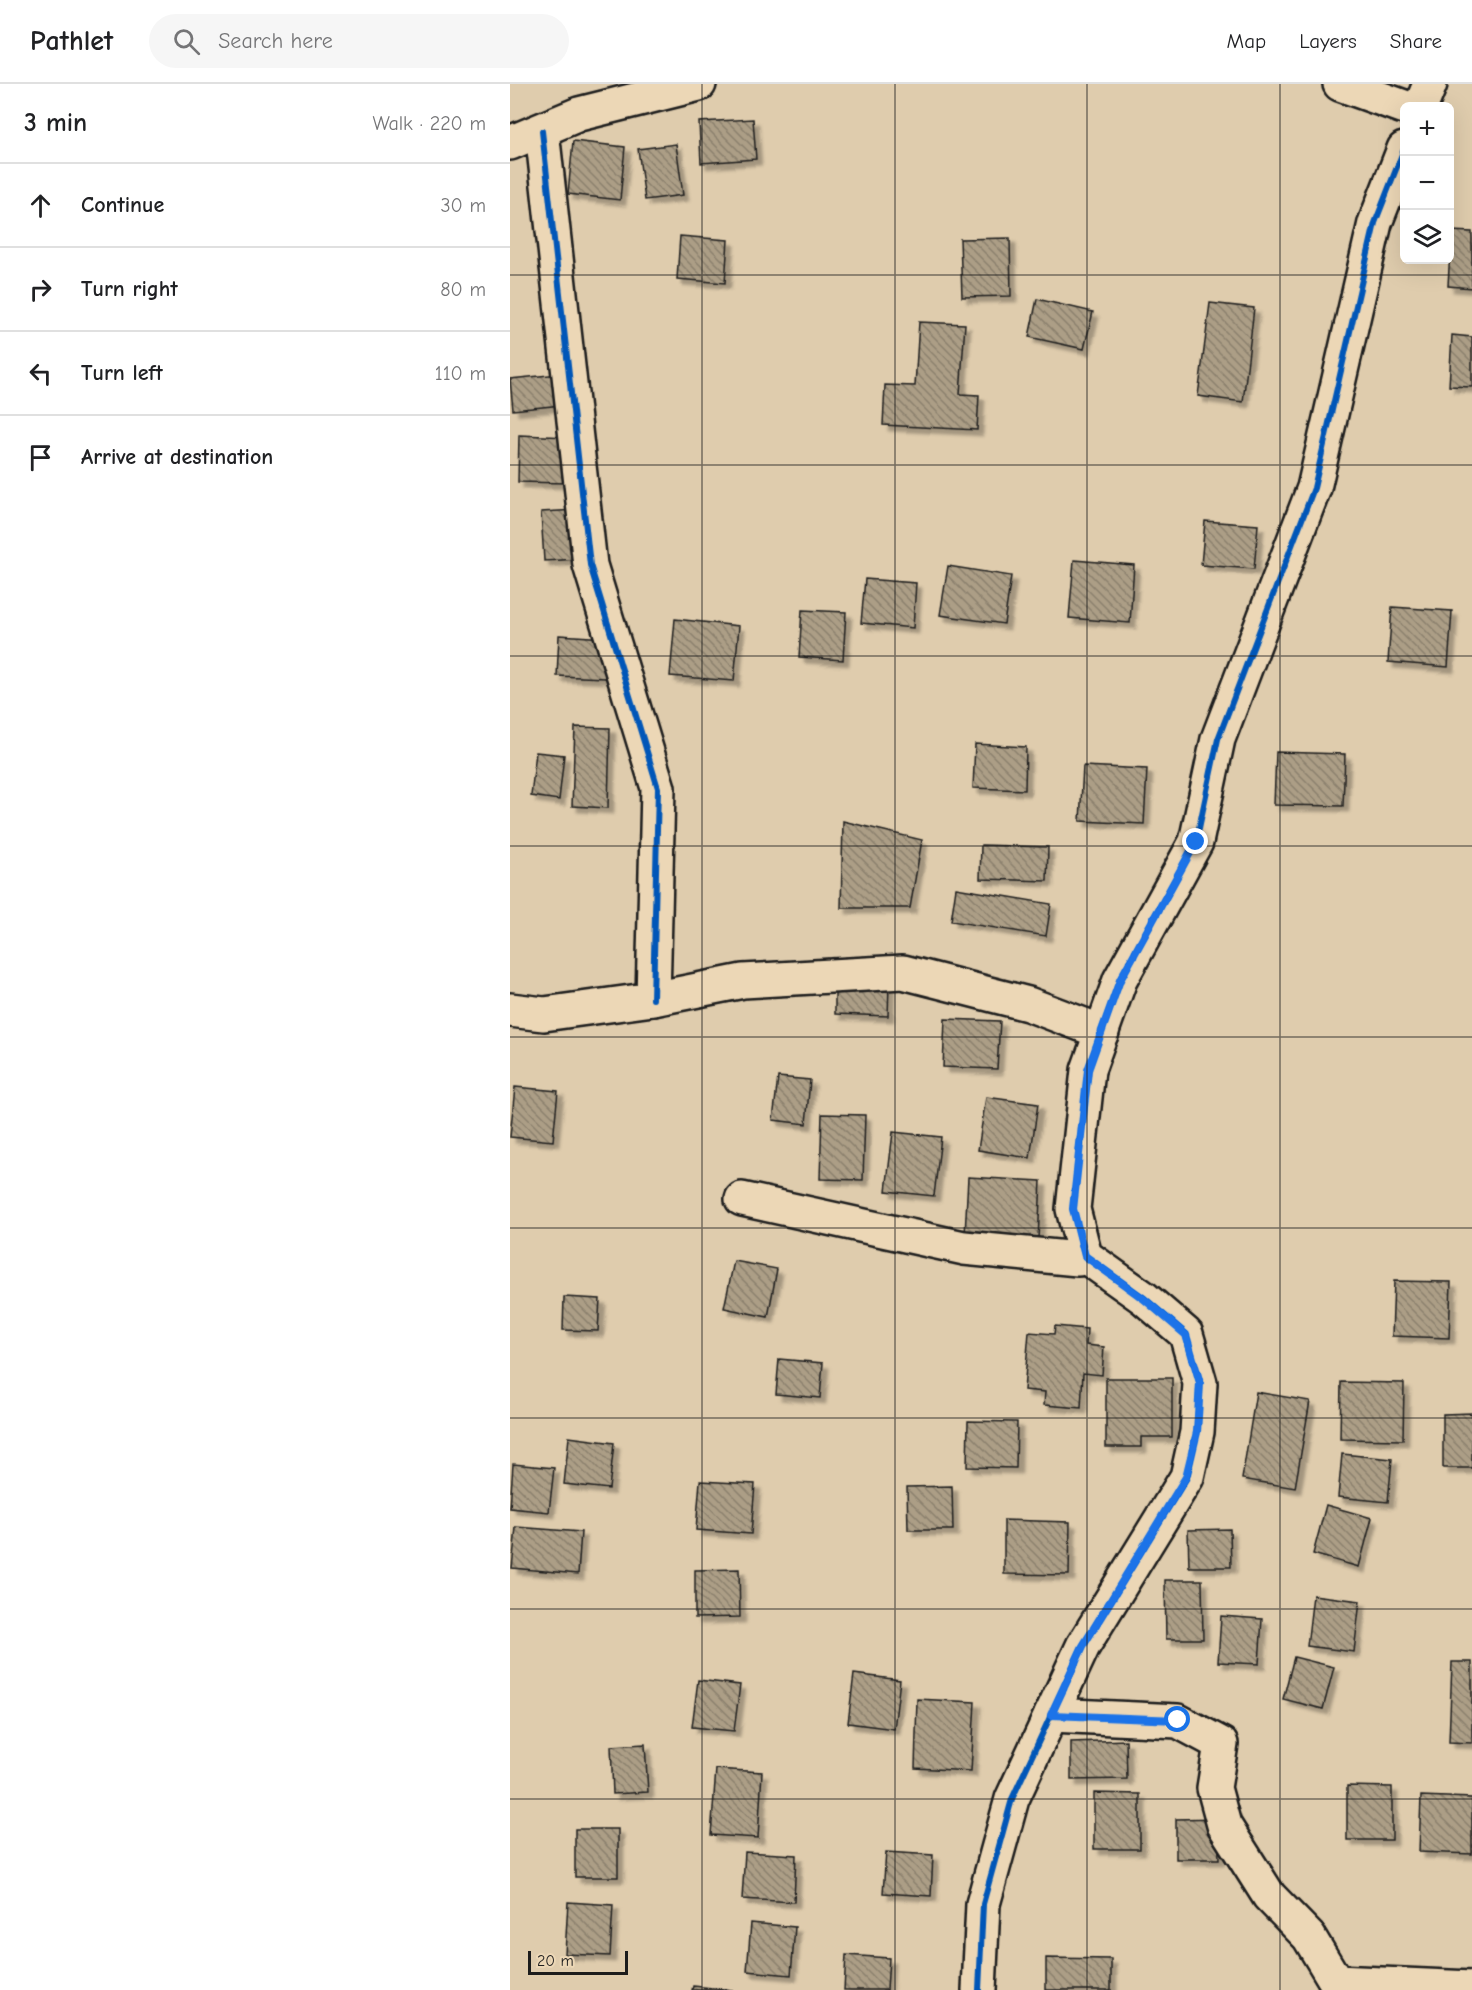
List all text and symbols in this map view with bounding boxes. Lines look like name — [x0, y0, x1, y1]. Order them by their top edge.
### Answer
search box — [149, 14, 569, 68]
text: Pathlet — [30, 25, 113, 57]
icon: search — [170, 25, 203, 58]
text: Search here — [218, 28, 333, 54]
text: Map — [1227, 29, 1266, 53]
text: Layers — [1299, 29, 1357, 53]
text: Share — [1390, 29, 1442, 53]
map controls — [1400, 102, 1454, 264]
button: + — [1400, 102, 1454, 156]
text: 3 min — [24, 108, 87, 138]
text: Walk · 220 m — [372, 112, 486, 135]
button: − — [1400, 156, 1454, 210]
icon: ahead — [24, 189, 57, 222]
text: Continue — [81, 192, 164, 218]
text: 30 m — [440, 194, 486, 217]
button: layers — [1400, 210, 1454, 264]
icon: right — [24, 273, 57, 306]
text: Turn right — [81, 276, 178, 302]
text: 80 m — [440, 278, 486, 301]
icon: left — [24, 357, 57, 390]
text: Turn left — [81, 360, 163, 386]
text: 110 m — [435, 362, 486, 385]
icon: arrive — [24, 441, 57, 474]
text: Arrive at destination — [81, 444, 273, 470]
route end — [1182, 828, 1208, 854]
route start — [1164, 1706, 1190, 1732]
scale bar — [528, 1948, 628, 1976]
text: 20 m — [537, 1952, 574, 1970]

